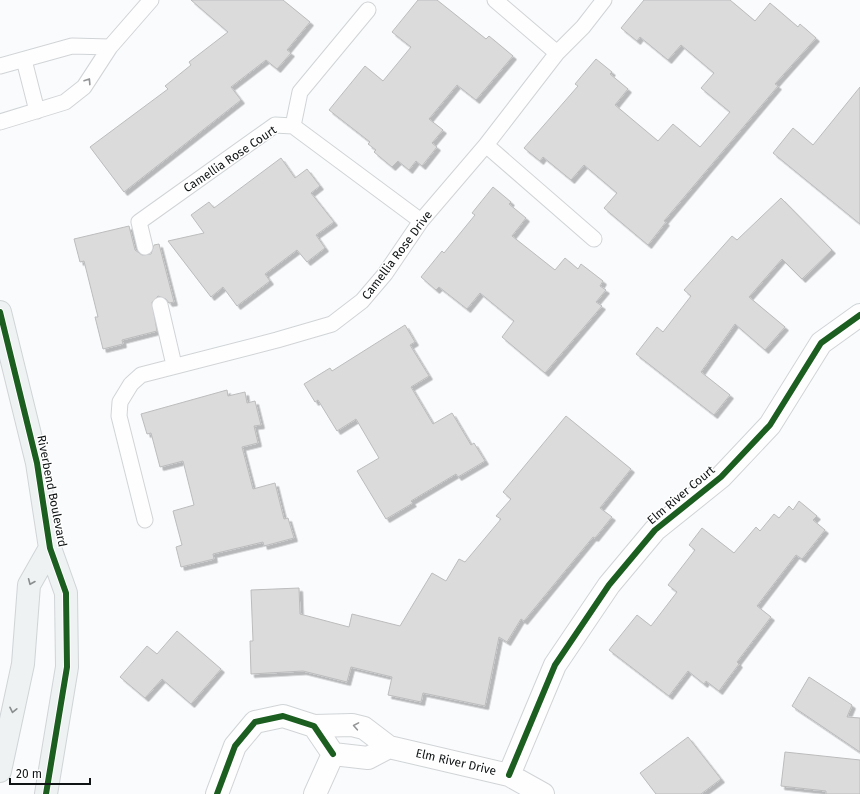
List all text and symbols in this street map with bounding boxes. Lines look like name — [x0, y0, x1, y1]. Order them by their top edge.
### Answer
one-way arrow — [83, 78, 91, 85]
street label: Camellia Rose Court — [181, 122, 280, 195]
street label: Camellia Rose Drive — [359, 208, 435, 302]
street label: Riverbend Boulevard — [34, 434, 70, 548]
street label: Elm River Court — [644, 462, 718, 527]
one-way arrow — [28, 578, 36, 585]
one-way arrow — [10, 707, 18, 713]
one-way arrow — [353, 723, 360, 731]
street label: Elm River Drive — [414, 746, 498, 778]
scale bar — [10, 760, 90, 786]
text: 20 m — [16, 767, 42, 781]

